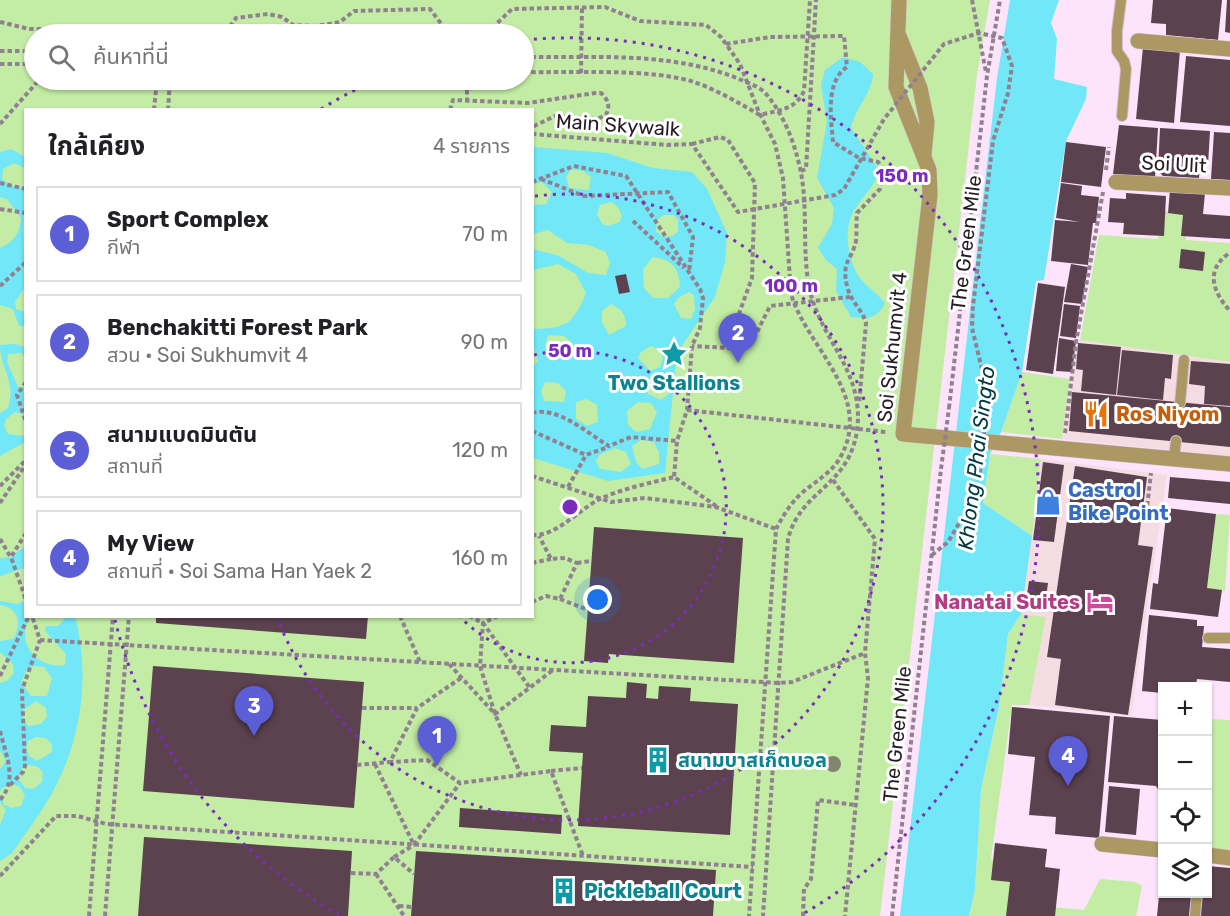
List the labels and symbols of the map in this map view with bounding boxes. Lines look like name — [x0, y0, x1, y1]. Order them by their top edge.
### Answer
street label: Main Skywalk — [555, 109, 682, 141]
street label: Soi Ulit — [1141, 150, 1207, 178]
text: 150 m — [875, 165, 929, 187]
street label: The Green Mile — [946, 174, 986, 312]
street label: Soi Sukhumvit 4 — [872, 271, 912, 423]
text: 100 m — [764, 275, 818, 297]
pin: 2 — [718, 314, 758, 363]
place icon: Two Stallions — [659, 339, 689, 369]
text: 50 m — [548, 340, 592, 362]
water label: Khlong Phai Singto — [952, 365, 1000, 551]
place label: Two Stallions — [608, 371, 740, 395]
restaurant icon: Ros Niyom — [1081, 399, 1111, 429]
place label: Ros Niyom — [1116, 402, 1219, 426]
place label: Castrol Bike Point — [1068, 478, 1169, 525]
shop icon: Castrol Bike Point — [1033, 487, 1063, 517]
centre of rings — [560, 497, 580, 517]
your location — [583, 585, 612, 614]
hotel icon: Nanatai Suites — [1085, 587, 1115, 617]
place label: Nanatai Suites — [934, 590, 1080, 614]
street label: The Green Mile — [878, 665, 916, 803]
pin: 3 — [234, 686, 274, 736]
pin: 1 — [418, 716, 456, 766]
pin: 4 — [1048, 736, 1088, 786]
building icon: สนามบาสเก็ตบอล — [643, 745, 673, 775]
place label: สนามบาสเก็ตบอล — [678, 748, 827, 772]
building icon: Pickleball Court — [549, 876, 579, 906]
place label: Pickleball Court — [584, 879, 742, 903]

